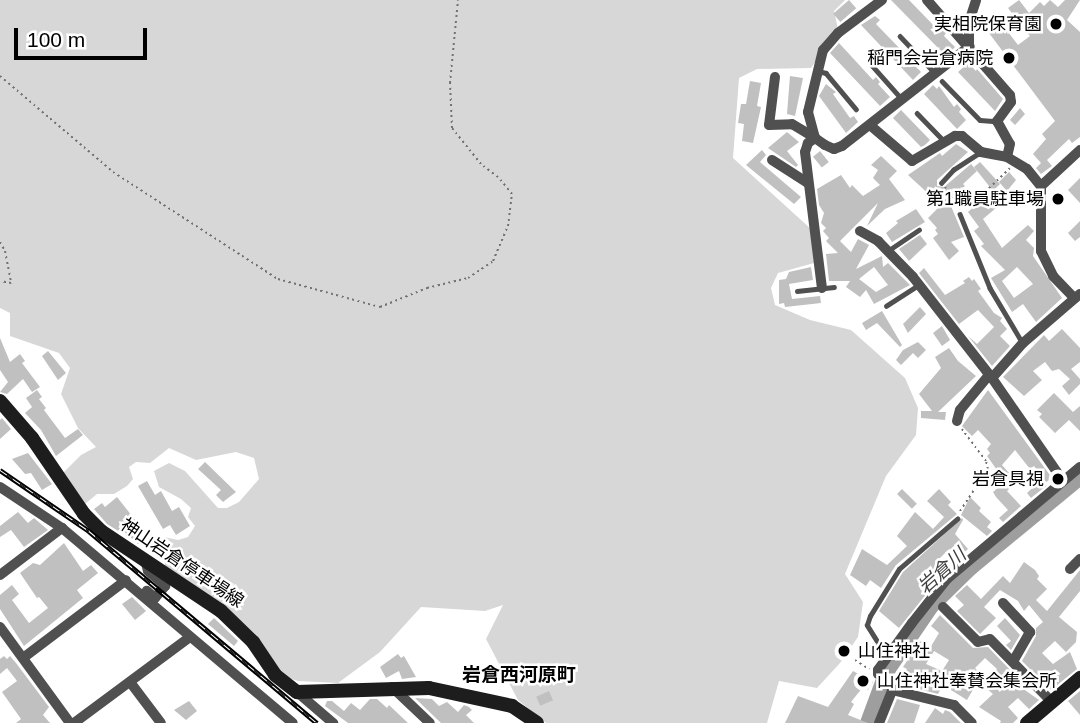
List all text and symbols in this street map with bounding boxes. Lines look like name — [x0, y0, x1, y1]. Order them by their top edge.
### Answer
place label: 実相院保育園 — [934, 13, 1042, 35]
scale bar — [18, 14, 150, 58]
marker: 実相院保育園 — [1048, 16, 1064, 32]
text: 100 m — [27, 28, 85, 51]
place label: 稲門会岩倉病院 — [867, 47, 993, 69]
marker: 稲門会岩倉病院 — [999, 48, 1019, 68]
place label: 第1職員駐車場 — [926, 188, 1044, 210]
marker: 第1職員駐車場 — [1050, 191, 1066, 207]
place label: 岩倉具視 — [972, 468, 1044, 490]
marker: 岩倉具視 — [1050, 471, 1066, 487]
street label: 神山岩倉停車場線 — [116, 514, 248, 612]
water label: 岩倉川 — [913, 543, 971, 599]
place label: 山住神社 — [858, 640, 930, 662]
marker: 山住神社 — [836, 643, 852, 659]
district label: 岩倉西河原町 — [462, 664, 576, 686]
place label: 山住神社奉賛会集会所 — [877, 670, 1057, 692]
marker: 山住神社奉賛会集会所 — [855, 673, 871, 689]

